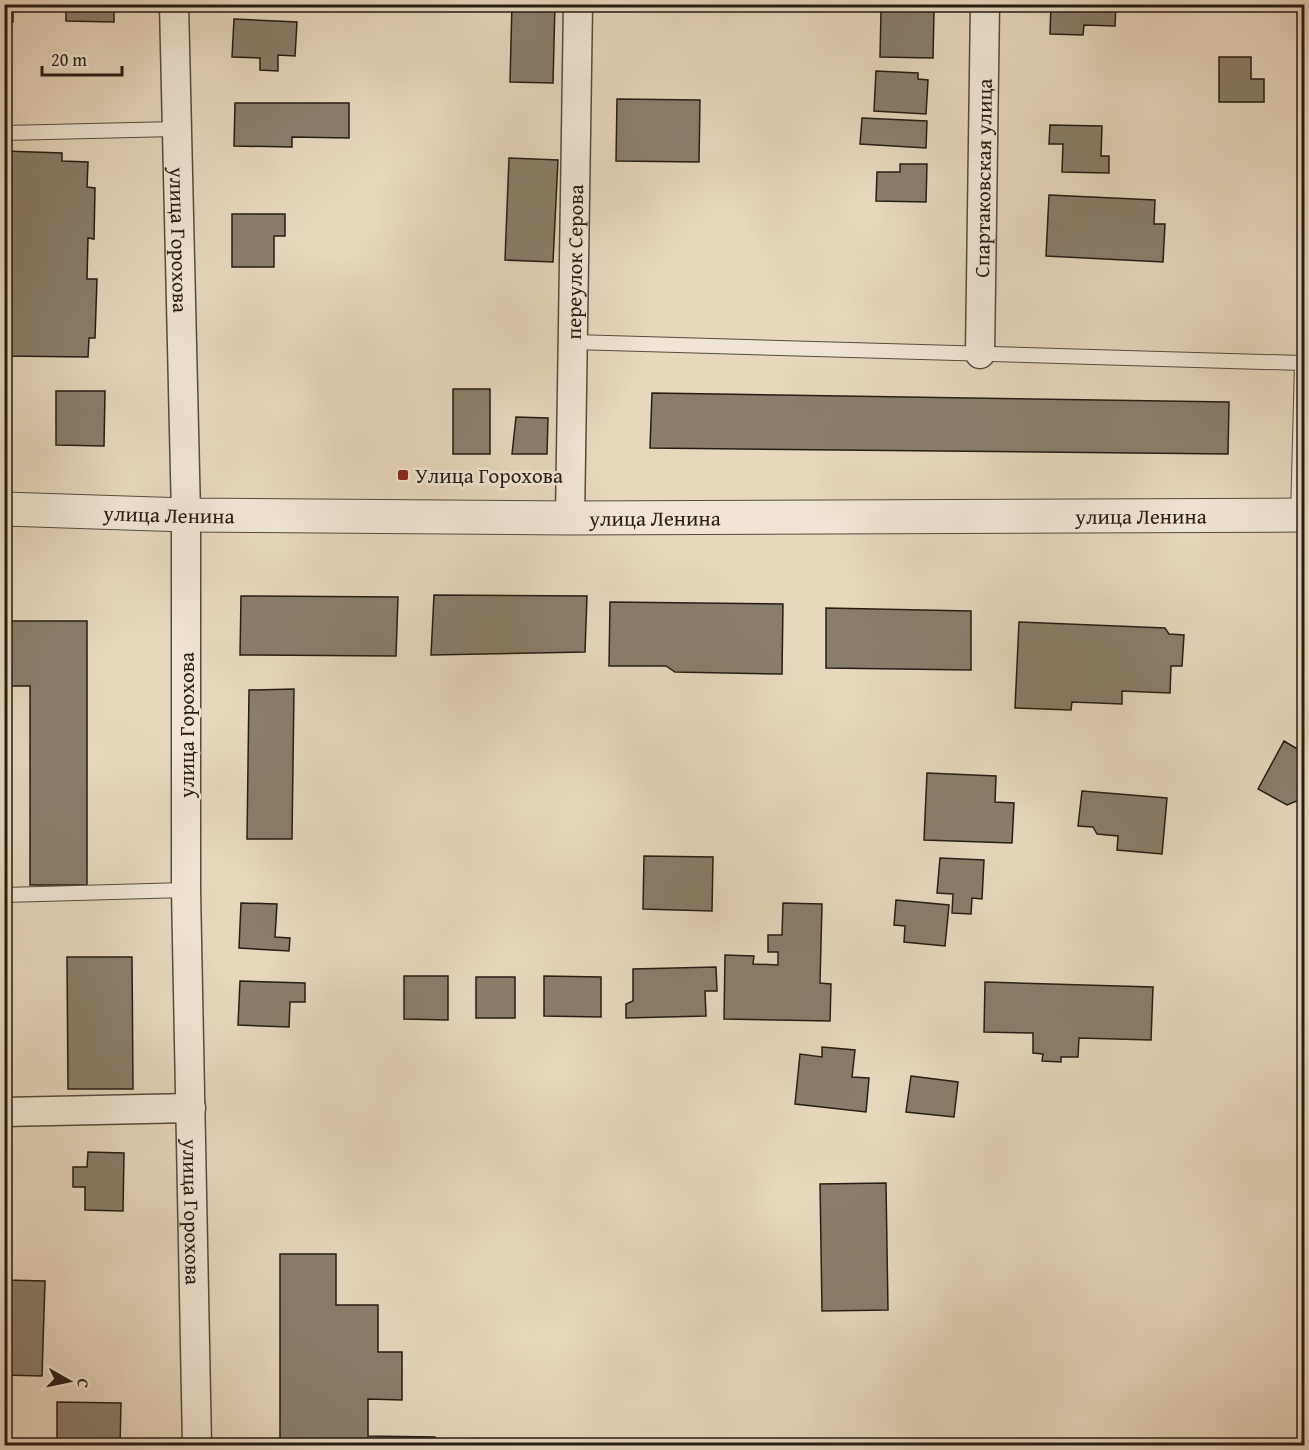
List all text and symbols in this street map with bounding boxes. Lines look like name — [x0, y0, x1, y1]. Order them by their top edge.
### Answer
scale bar — [42, 39, 122, 77]
text: 20 m — [51, 46, 87, 73]
street label: Спартаковская улица — [966, 78, 999, 278]
street label: улица Горохова — [162, 166, 197, 313]
street label: переулок Серова — [557, 184, 591, 340]
place label: Улица Горохова — [415, 460, 563, 491]
marker: Улица Горохова — [396, 468, 410, 482]
street label: улица Ленина — [102, 497, 235, 531]
street label: улица Ленина — [1074, 500, 1207, 531]
street label: улица Ленина — [588, 502, 721, 533]
street label: улица Горохова — [171, 652, 202, 799]
street label: улица Горохова — [175, 1138, 209, 1285]
north arrow — [39, 1351, 99, 1411]
text: С — [71, 1377, 96, 1390]

